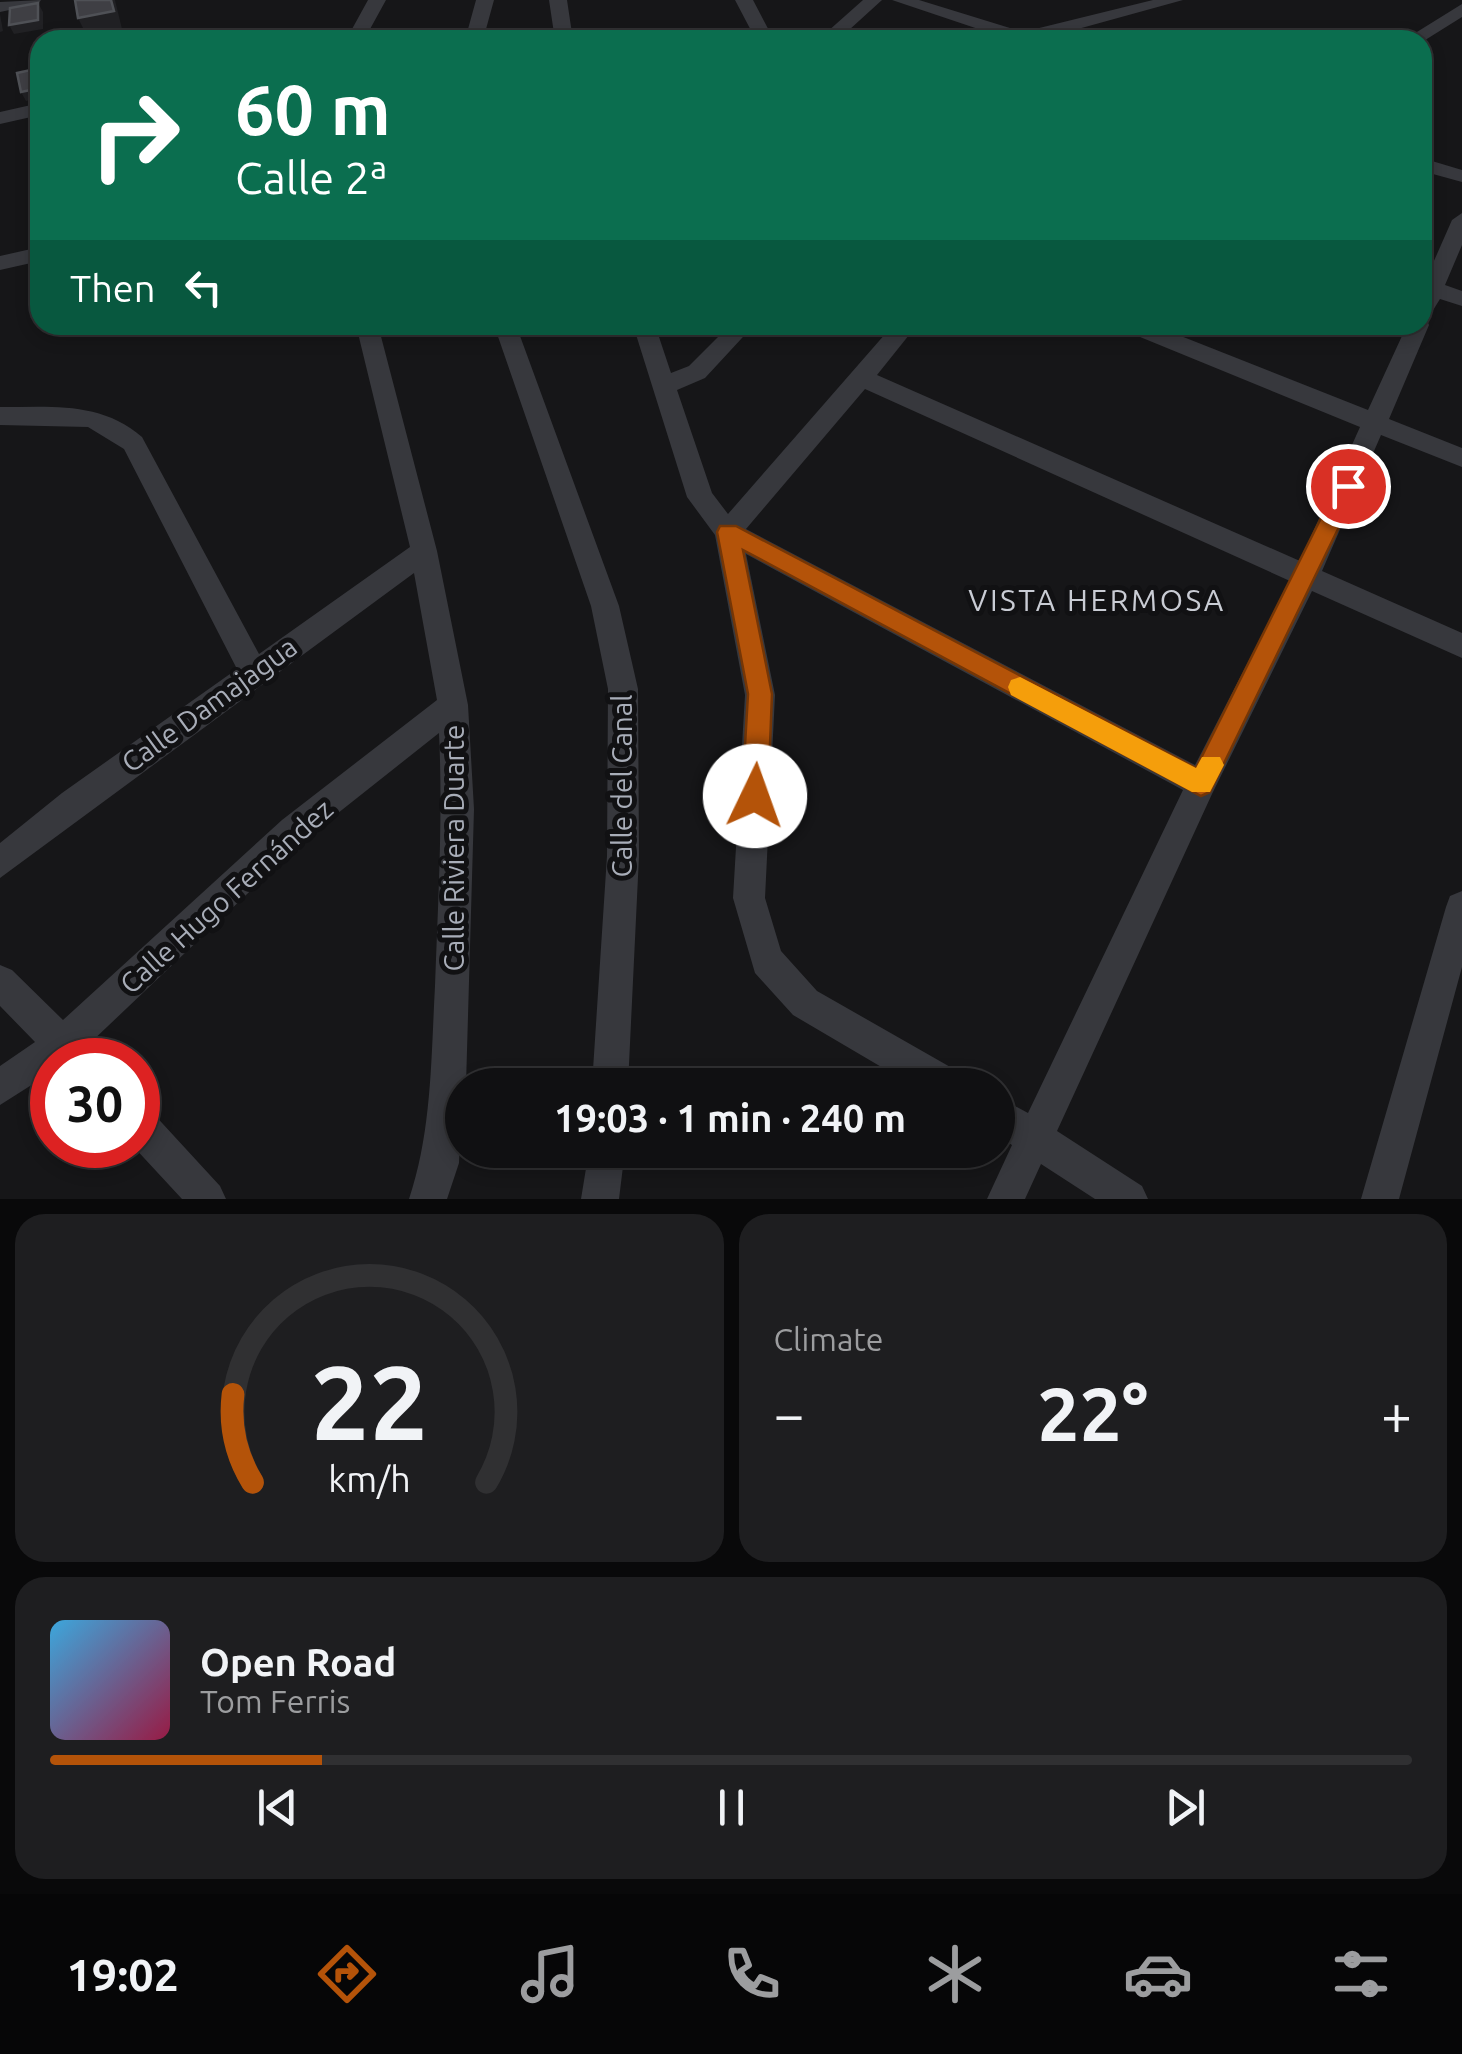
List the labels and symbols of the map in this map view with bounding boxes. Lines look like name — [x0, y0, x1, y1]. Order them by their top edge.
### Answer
pin — [1306, 444, 1391, 529]
district label: VISTA HERMOSA — [968, 583, 1226, 617]
street label: Calle Damajagua — [116, 630, 302, 778]
street label: Calle del Canal — [606, 694, 637, 878]
street label: Calle Riviera Duarte — [438, 725, 469, 971]
position arrow — [703, 744, 807, 848]
street label: Calle Hugo Fernández — [114, 793, 338, 999]
speed limit sign: 30 — [30, 1038, 160, 1168]

